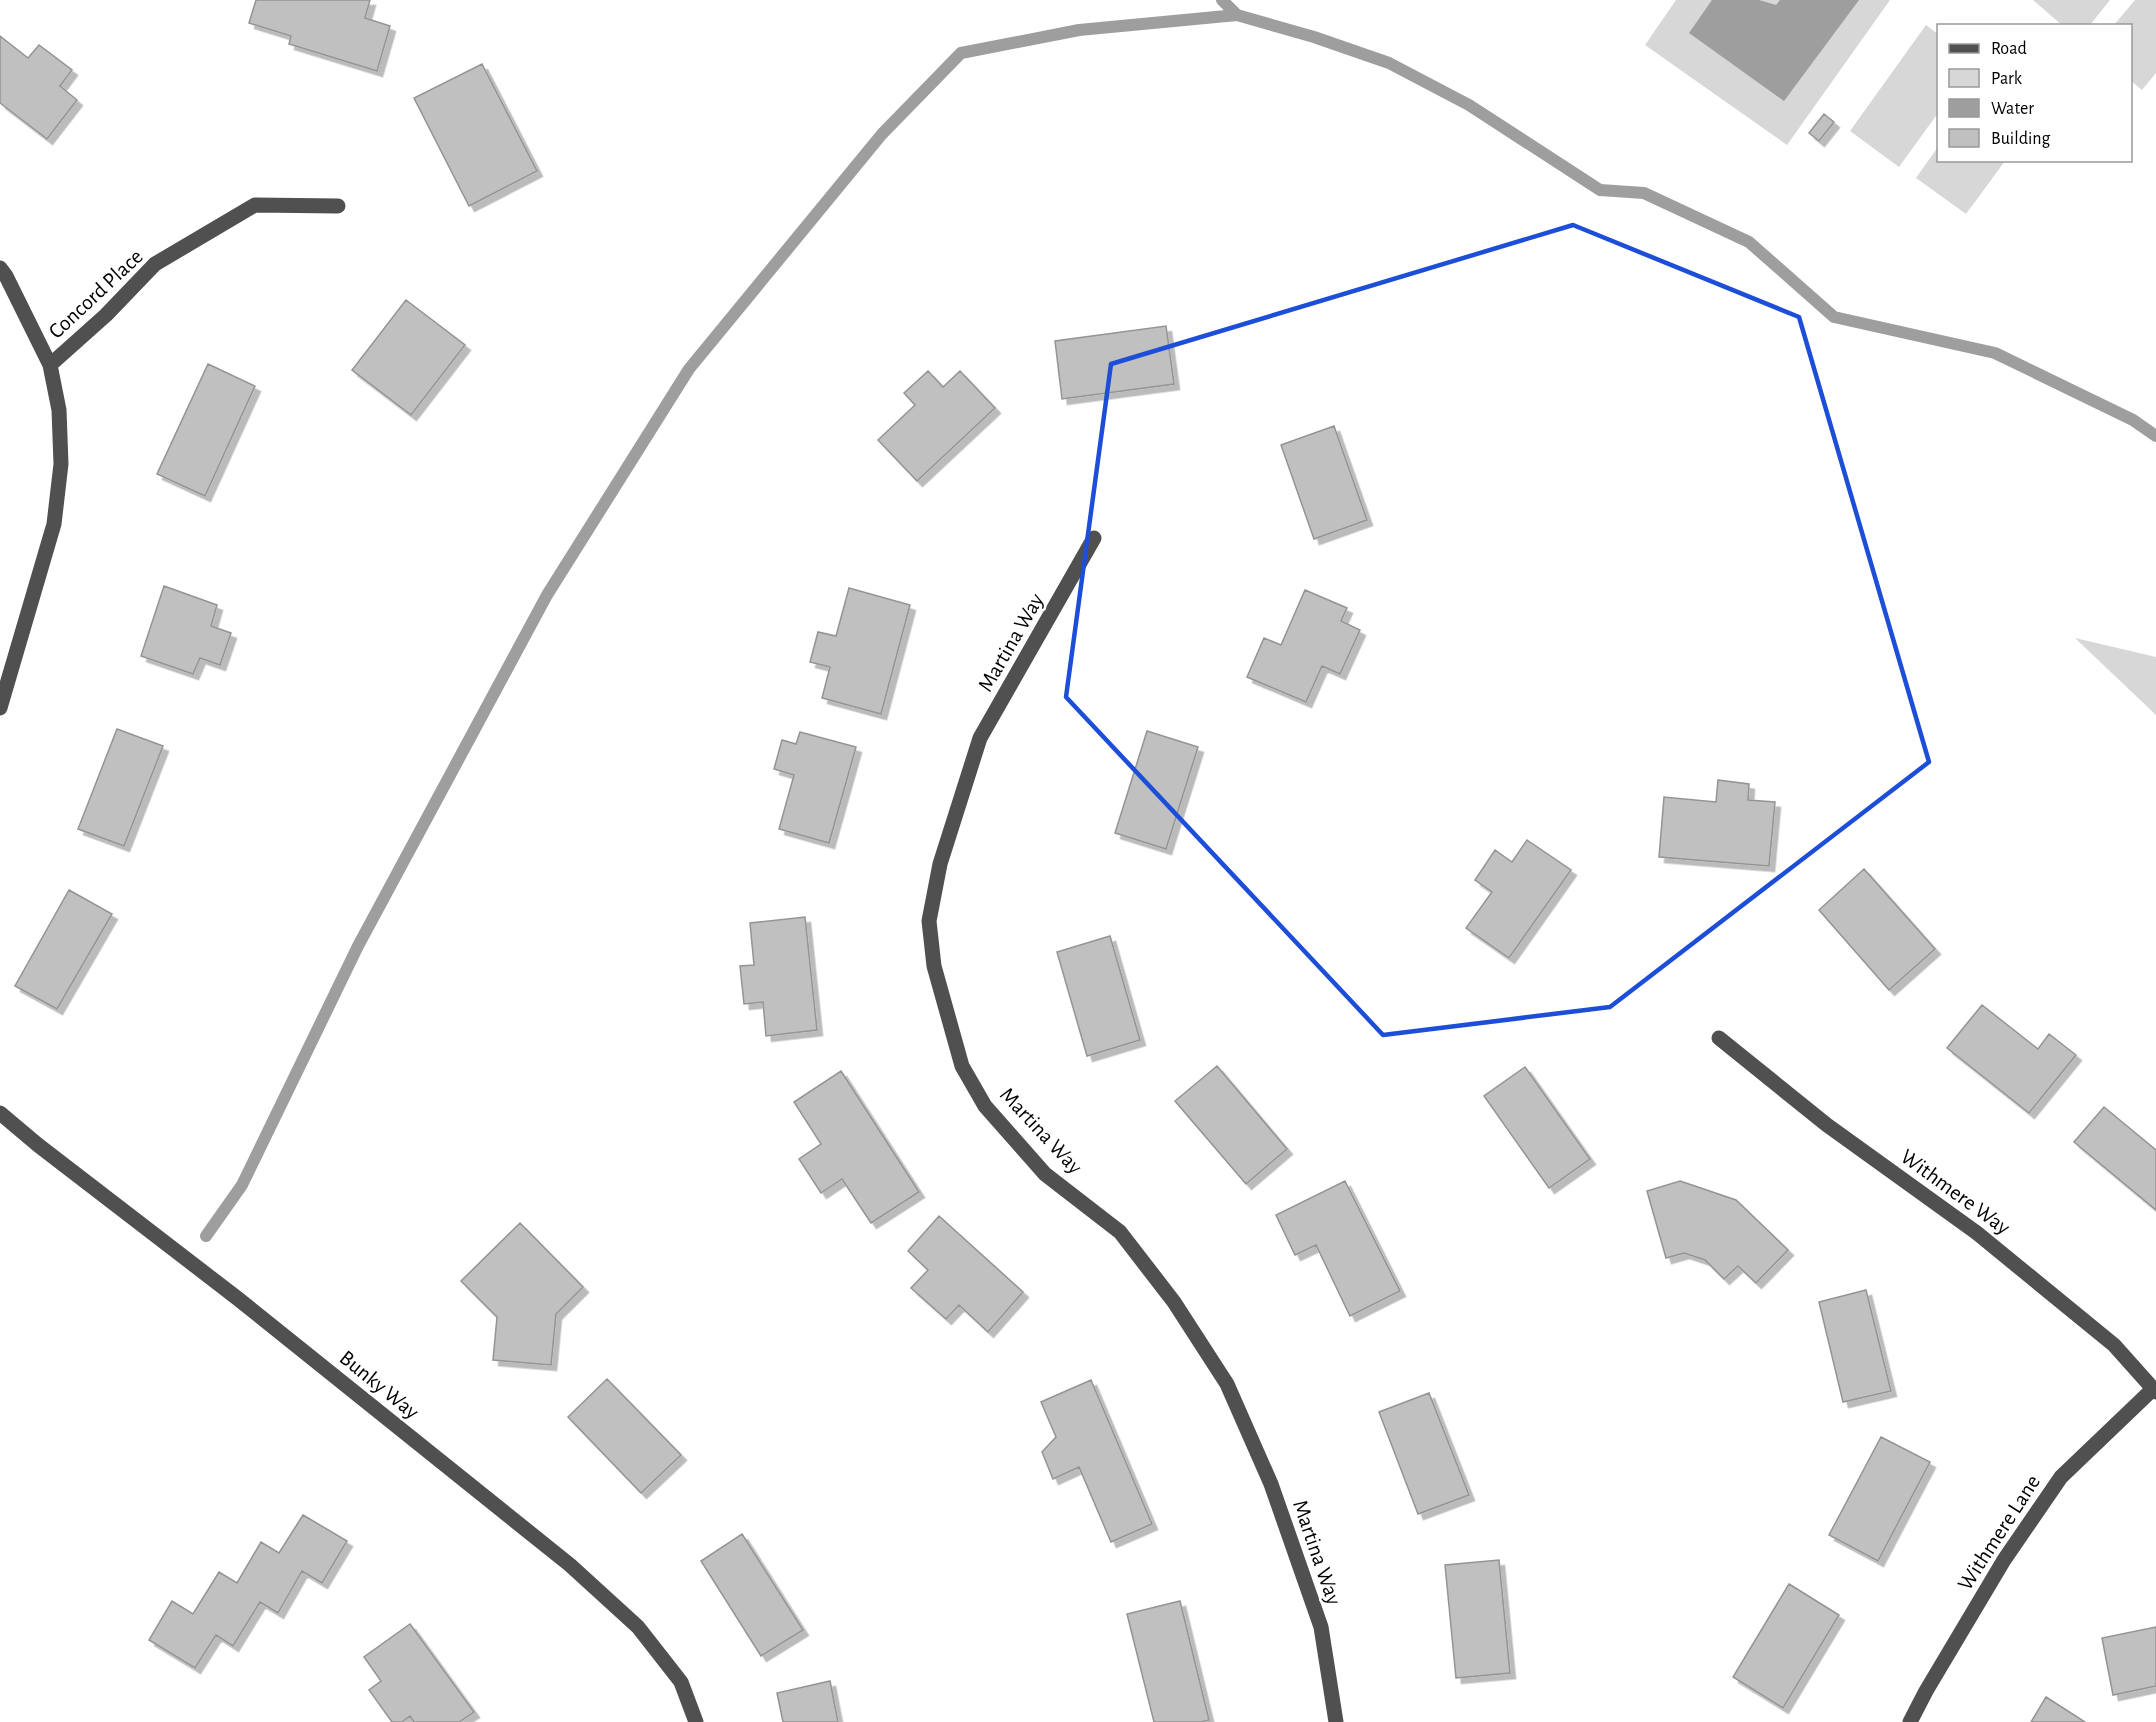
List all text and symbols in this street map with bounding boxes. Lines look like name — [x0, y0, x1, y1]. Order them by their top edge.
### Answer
legend — [1937, 24, 2132, 162]
text: Road — [1991, 40, 2027, 58]
text: Park — [1991, 70, 2023, 88]
text: Water — [1991, 100, 2034, 118]
text: Building — [1991, 130, 2051, 148]
street label: Concord Place — [44, 245, 147, 343]
street label: Martina Way — [974, 589, 1048, 695]
street label: Martina Way — [996, 1083, 1087, 1179]
street label: Withmere Way — [1897, 1145, 2015, 1239]
street label: Bunky Way — [336, 1346, 424, 1424]
street label: Withmere Lane — [1954, 1471, 2044, 1594]
street label: Martina Way — [1289, 1497, 1345, 1608]

